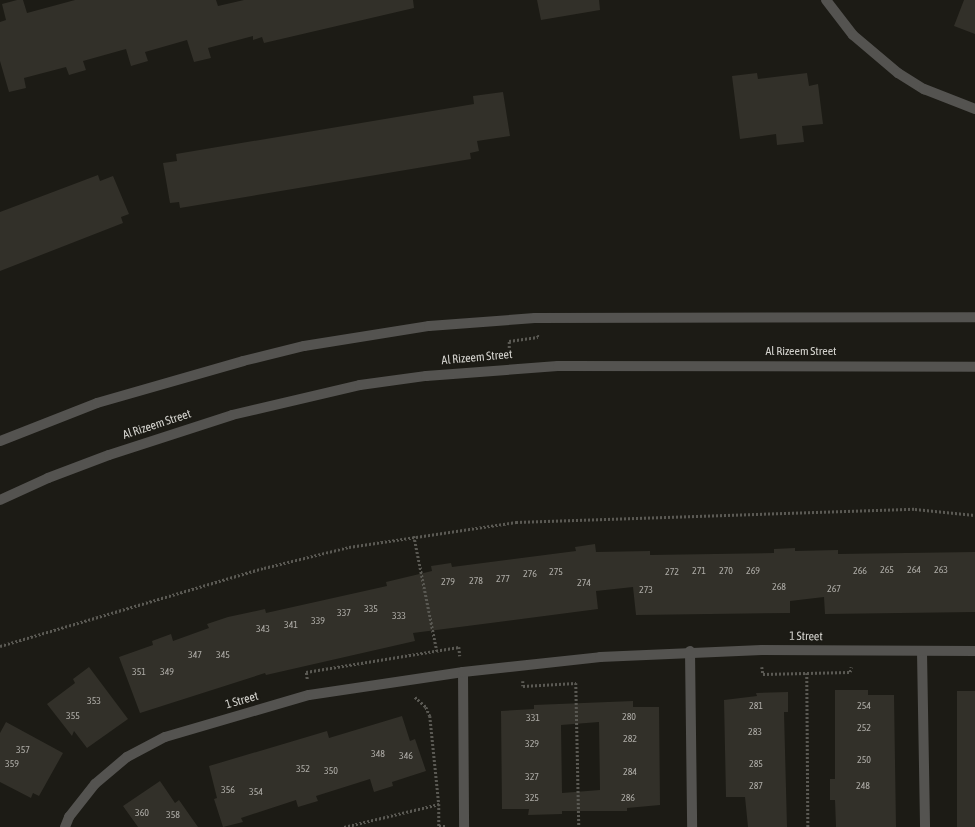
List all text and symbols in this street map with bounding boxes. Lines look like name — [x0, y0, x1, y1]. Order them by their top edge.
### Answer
street label: Al Rizeem Street — [765, 345, 837, 359]
street label: Al Rizeem Street — [441, 348, 513, 368]
street label: Al Rizeem Street — [121, 407, 193, 443]
house number: 265 — [880, 564, 894, 576]
house number: 264 — [907, 564, 921, 576]
house number: 263 — [934, 564, 948, 576]
house number: 271 — [692, 565, 706, 577]
house number: 270 — [719, 565, 733, 577]
house number: 269 — [746, 565, 760, 577]
house number: 266 — [853, 565, 867, 577]
house number: 275 — [549, 566, 563, 578]
house number: 272 — [665, 566, 679, 578]
house number: 276 — [523, 568, 537, 580]
house number: 277 — [496, 573, 510, 585]
house number: 278 — [469, 575, 483, 587]
house number: 279 — [441, 576, 455, 588]
house number: 274 — [577, 577, 591, 589]
house number: 268 — [772, 581, 786, 593]
house number: 267 — [827, 583, 841, 595]
house number: 273 — [639, 584, 653, 596]
house number: 335 — [364, 603, 378, 615]
house number: 337 — [337, 607, 351, 619]
house number: 333 — [392, 610, 406, 622]
house number: 339 — [311, 615, 325, 627]
house number: 341 — [284, 619, 298, 631]
house number: 343 — [256, 623, 270, 635]
street label: 1 Street — [789, 630, 823, 644]
house number: 347 — [188, 649, 202, 661]
house number: 345 — [216, 649, 230, 661]
house number: 351 — [132, 666, 146, 678]
house number: 349 — [160, 666, 174, 678]
street label: 1 Street — [224, 689, 260, 713]
house number: 353 — [87, 695, 101, 707]
house number: 281 — [749, 700, 763, 712]
house number: 254 — [857, 700, 871, 712]
house number: 355 — [66, 710, 80, 722]
house number: 280 — [622, 711, 636, 723]
house number: 331 — [526, 712, 540, 724]
house number: 252 — [857, 722, 871, 734]
house number: 283 — [748, 726, 762, 738]
house number: 282 — [623, 733, 637, 745]
house number: 329 — [525, 738, 539, 750]
house number: 357 — [16, 744, 30, 756]
house number: 348 — [371, 748, 385, 760]
house number: 346 — [399, 750, 413, 762]
house number: 250 — [857, 754, 871, 766]
house number: 359 — [5, 758, 19, 770]
house number: 285 — [749, 758, 763, 770]
house number: 352 — [296, 763, 310, 775]
house number: 350 — [324, 765, 338, 777]
house number: 284 — [623, 766, 637, 778]
house number: 327 — [525, 771, 539, 783]
house number: 287 — [749, 780, 763, 792]
house number: 248 — [856, 780, 870, 792]
house number: 356 — [221, 784, 235, 796]
house number: 354 — [249, 786, 263, 798]
house number: 325 — [525, 792, 539, 804]
house number: 286 — [621, 792, 635, 804]
house number: 360 — [135, 807, 149, 819]
house number: 358 — [166, 809, 180, 821]

